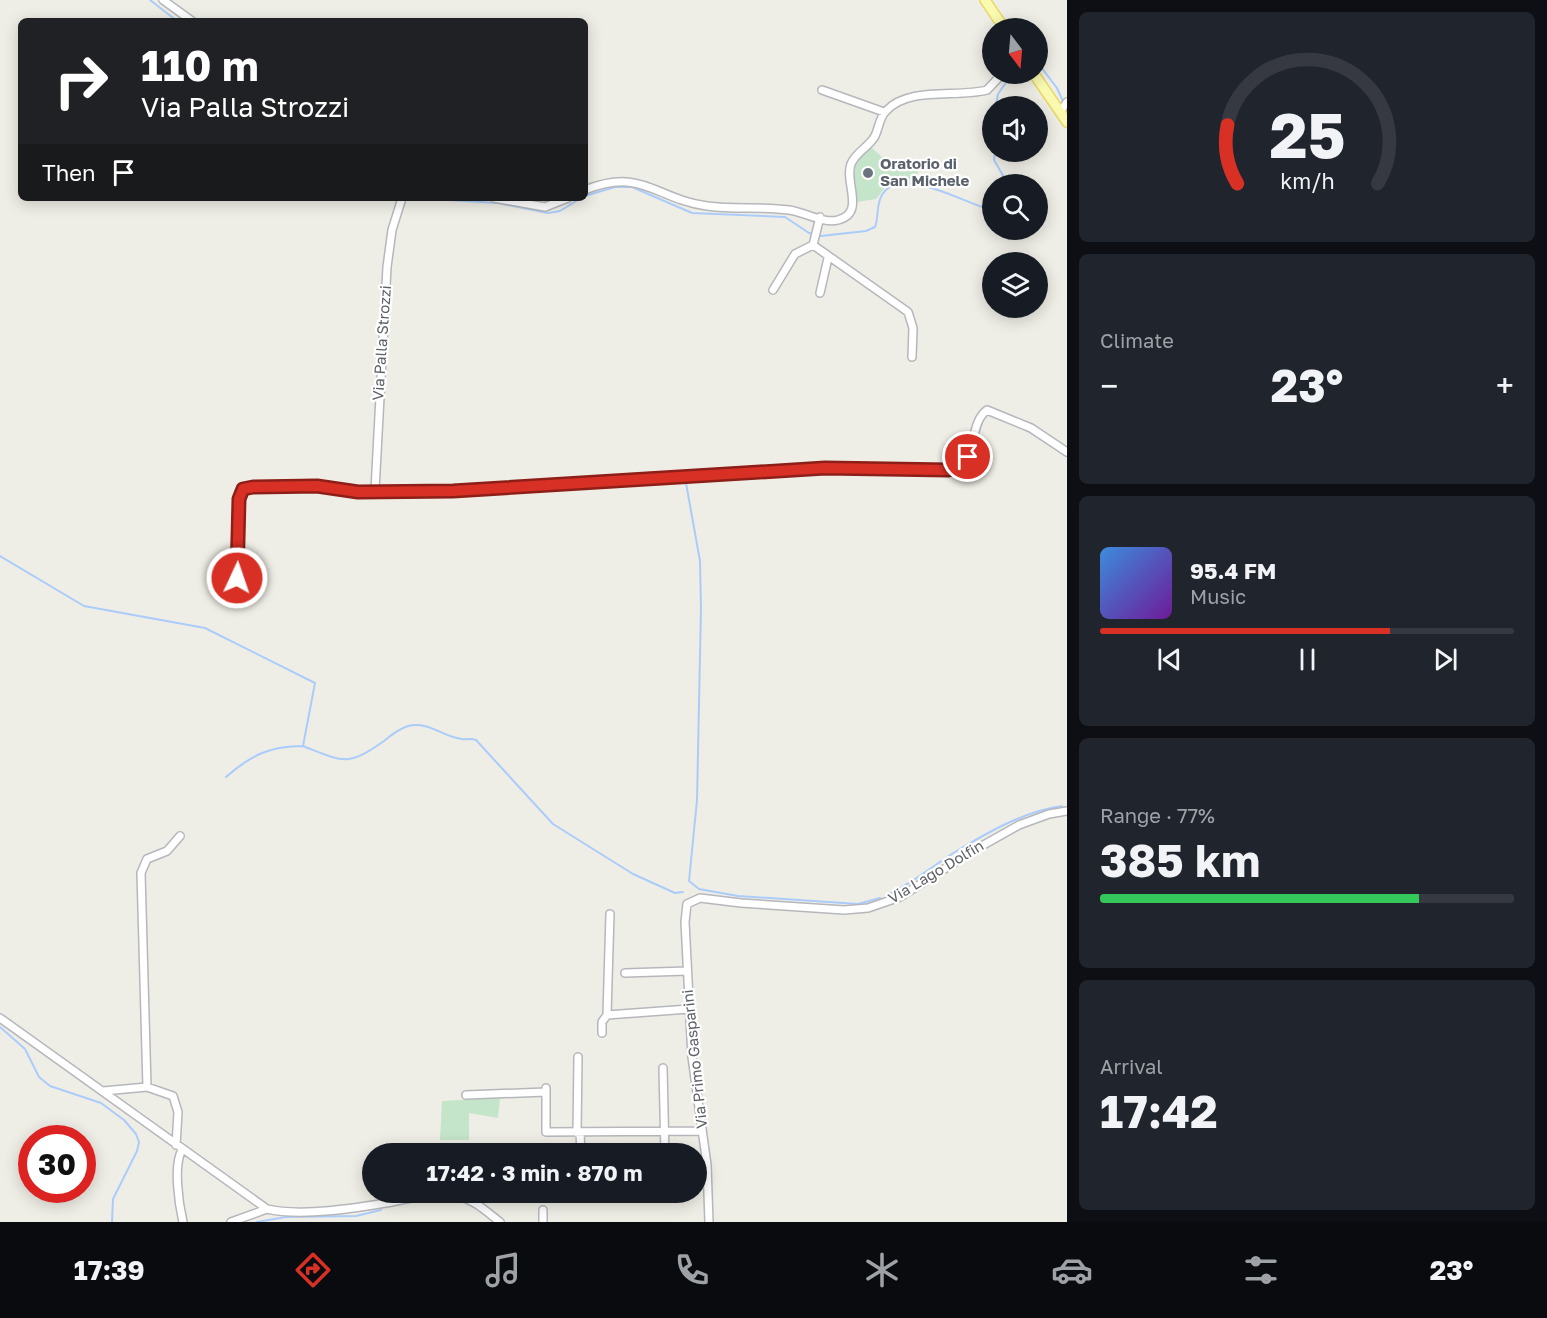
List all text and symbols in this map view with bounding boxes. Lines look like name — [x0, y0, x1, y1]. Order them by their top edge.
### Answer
north arrow — [982, 18, 1048, 84]
map controls — [982, 18, 1048, 318]
text: 110 m — [141, 40, 259, 90]
icon: right — [42, 42, 120, 120]
text: Via Palla Strozzi — [141, 91, 349, 123]
button: sound — [982, 96, 1048, 162]
text: 25 — [1269, 97, 1345, 172]
place label: Oratorio di San Michele — [880, 154, 970, 189]
icon: arrive — [107, 156, 140, 189]
text: Then — [42, 159, 95, 186]
marker: Oratorio di San Michele — [861, 166, 875, 180]
text: km/h — [1280, 168, 1334, 194]
button: search — [982, 174, 1048, 240]
button: layers — [982, 252, 1048, 318]
street label: Via Palla Strozzi — [368, 285, 394, 401]
text: Climate — [1100, 328, 1174, 352]
text: 23° — [1271, 358, 1343, 412]
text: − — [1100, 366, 1118, 405]
text: + — [1496, 366, 1514, 405]
pin — [942, 431, 993, 482]
icon: arrive — [951, 440, 984, 473]
position arrow — [205, 546, 269, 610]
text: 95.4 FM — [1190, 557, 1276, 584]
text: Music — [1190, 584, 1246, 608]
icon: previous — [1153, 643, 1186, 676]
icon: pause — [1291, 643, 1324, 676]
icon: next — [1429, 643, 1462, 676]
text: Range · 77% — [1100, 803, 1215, 827]
text: 385 km — [1100, 833, 1260, 887]
street label: Via Lago Dolfin — [884, 836, 986, 907]
street label: Via Primo Gasparini — [678, 989, 710, 1130]
text: Arrival — [1100, 1054, 1163, 1078]
text: 17:42 — [1100, 1084, 1218, 1138]
speed limit sign: 30 — [18, 1125, 96, 1203]
text: 17:42 · 3 min · 870 m — [426, 1159, 643, 1186]
icon: directions — [292, 1249, 334, 1291]
icon: music — [482, 1249, 524, 1291]
icon: phone — [671, 1249, 713, 1291]
icon: climate — [861, 1249, 903, 1291]
icon: car — [1051, 1249, 1093, 1291]
icon: filters — [1240, 1249, 1282, 1291]
text: 17:39 — [74, 1254, 145, 1286]
text: 23° — [1430, 1254, 1473, 1286]

